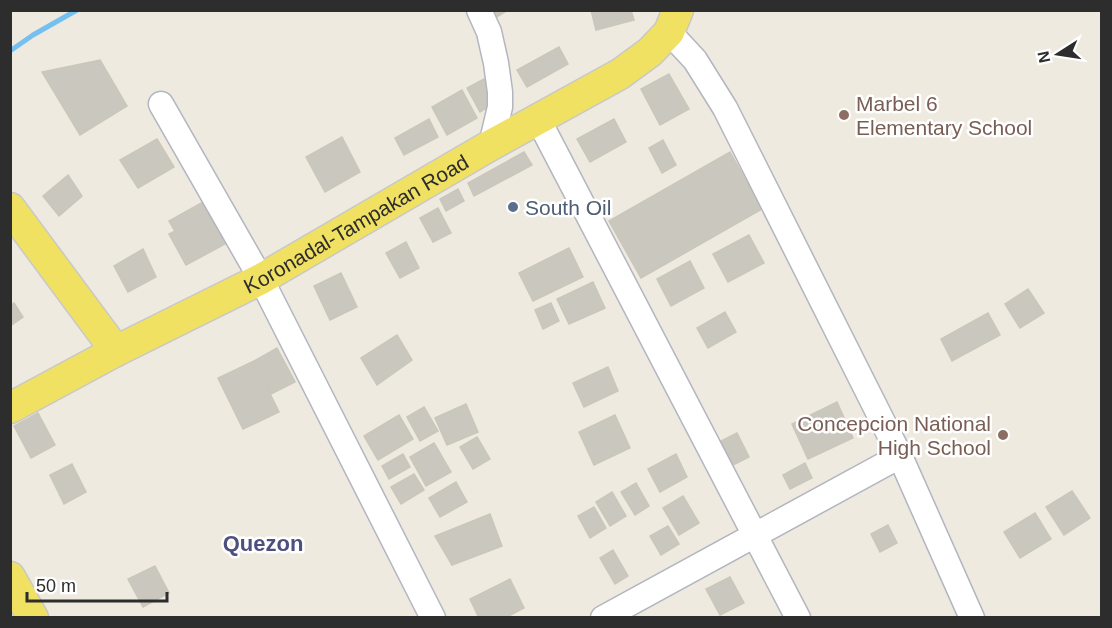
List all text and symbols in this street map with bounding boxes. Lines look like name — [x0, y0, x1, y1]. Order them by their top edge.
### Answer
north arrow — [1028, 24, 1088, 84]
text: N — [1034, 50, 1053, 64]
place label: Marbel 6 Elementary School — [856, 92, 1032, 139]
marker: Marbel 6 Elementary School — [837, 108, 851, 122]
street label: Koronadal-Tampakan Road — [240, 149, 472, 297]
place label: South Oil — [525, 196, 611, 219]
marker: South Oil — [506, 200, 520, 214]
place label: Concepcion National High School — [797, 412, 991, 459]
marker: Concepcion National High School — [996, 428, 1010, 442]
district label: Quezon — [223, 531, 303, 556]
scale bar — [27, 565, 166, 603]
text: 50 m — [36, 576, 76, 596]

